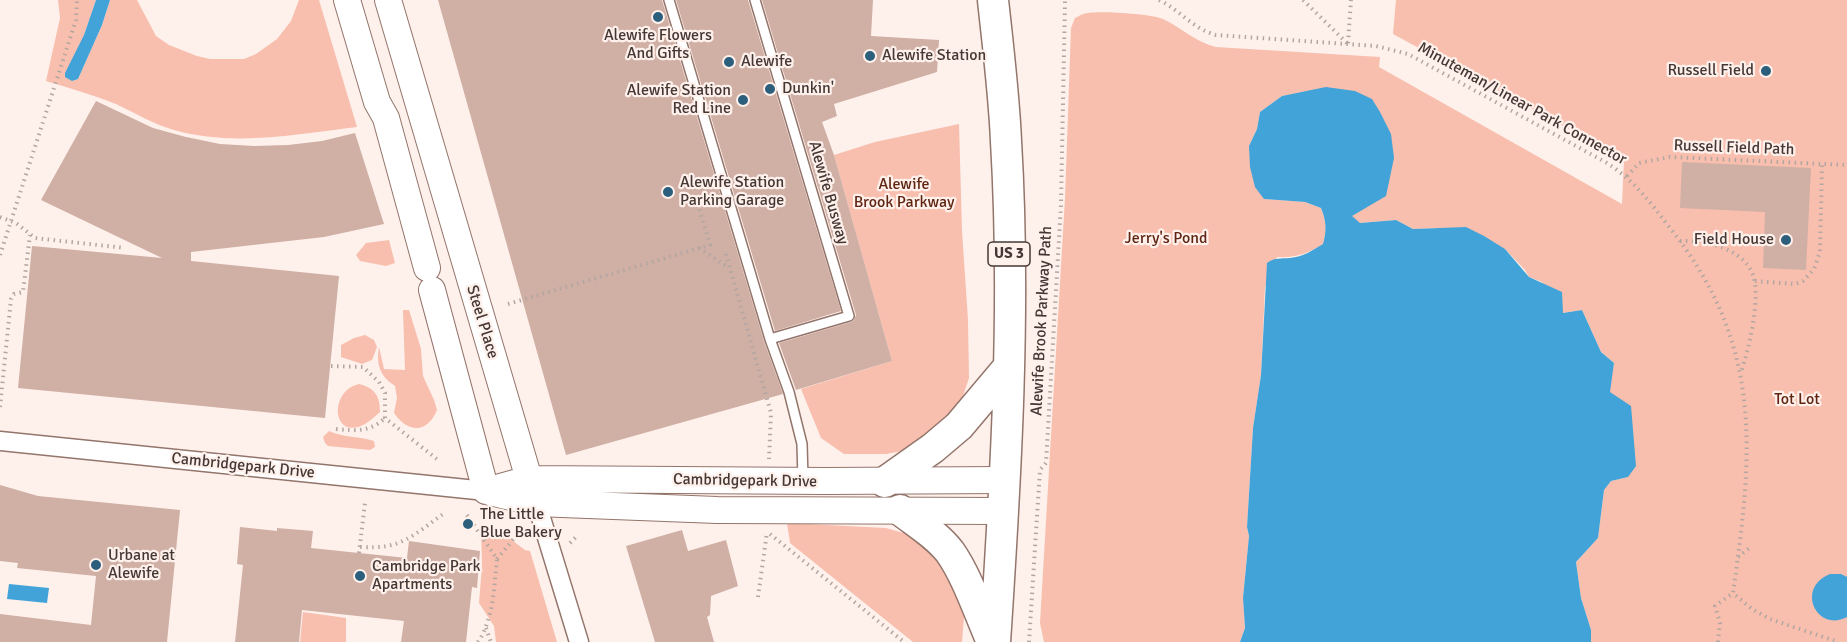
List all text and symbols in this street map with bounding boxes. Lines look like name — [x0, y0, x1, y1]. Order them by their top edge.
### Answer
marker: Alewife Flowers And Gifts — [651, 10, 665, 24]
place label: Alewife Flowers And Gifts — [604, 26, 712, 64]
street label: Minuteman/Linear Park Connector — [1414, 38, 1630, 170]
place label: Alewife Station — [882, 46, 986, 66]
marker: Alewife Station — [863, 49, 877, 63]
place label: Alewife — [741, 52, 792, 72]
marker: Alewife — [722, 55, 736, 69]
place label: Russell Field — [1667, 61, 1754, 81]
marker: Russell Field — [1759, 64, 1773, 78]
place label: Dunkin' — [782, 79, 834, 99]
place label: Alewife Station Red Line — [627, 81, 731, 119]
marker: Dunkin' — [763, 82, 777, 96]
marker: Alewife Station Red Line — [736, 93, 750, 107]
street label: Russell Field Path — [1673, 136, 1795, 160]
street label: Alewife Busway — [804, 139, 852, 247]
place label: Alewife Station Parking Garage — [680, 173, 784, 211]
park label: Alewife Brook Parkway — [854, 175, 954, 213]
marker: Alewife Station Parking Garage — [661, 185, 675, 199]
street label: Alewife Brook Parkway Path — [1027, 226, 1057, 416]
park label: Jerry's Pond — [1125, 229, 1207, 249]
place label: Field House — [1694, 230, 1774, 250]
marker: Field House — [1779, 233, 1793, 247]
road number: US 3 — [988, 242, 1030, 266]
street label: Steel Place — [462, 283, 502, 361]
park label: Tot Lot — [1774, 390, 1820, 410]
street label: Cambridgepark Drive — [170, 449, 316, 483]
street label: Cambridgepark Drive — [673, 470, 817, 492]
place label: The Little Blue Bakery — [480, 505, 562, 543]
marker: The Little Blue Bakery — [461, 517, 475, 531]
place label: Urbane at Alewife — [108, 546, 175, 584]
place label: Cambridge Park Apartments — [372, 557, 481, 595]
marker: Urbane at Alewife — [89, 558, 103, 572]
marker: Cambridge Park Apartments — [353, 569, 367, 583]

